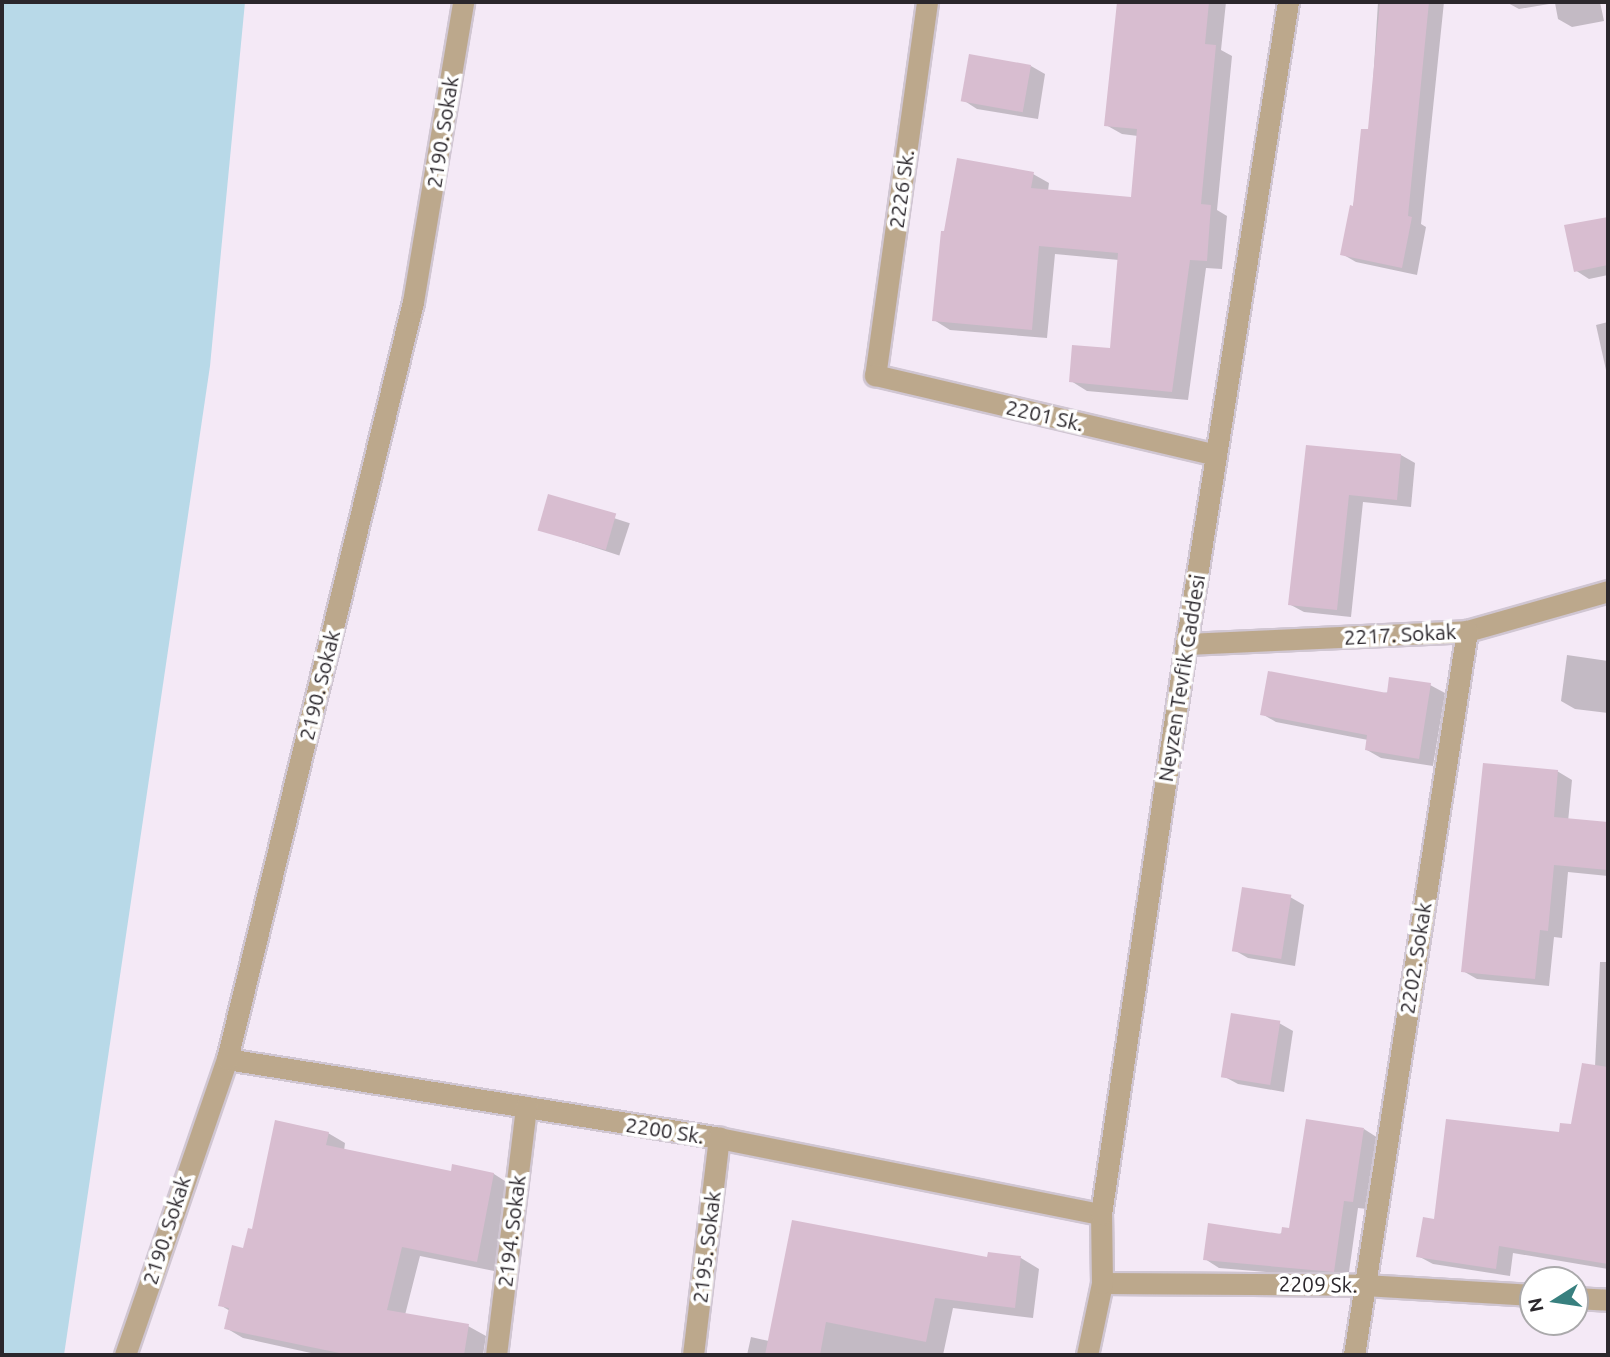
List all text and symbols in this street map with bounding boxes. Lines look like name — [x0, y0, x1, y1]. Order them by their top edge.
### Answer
street label: 2190. Sokak — [421, 74, 463, 190]
street label: 2226 Sk. — [883, 148, 919, 230]
street label: 2201 Sk. — [1004, 394, 1086, 436]
street label: Neyzen Tevfik Caddesi — [1152, 572, 1210, 784]
street label: 2217. Sokak — [1343, 618, 1457, 650]
street label: 2190. Sokak — [293, 627, 345, 743]
street label: 2202. Sokak — [1394, 900, 1436, 1016]
street label: 2200 Sk. — [624, 1111, 706, 1149]
street label: 2190. Sokak — [137, 1173, 195, 1287]
street label: 2194. Sokak — [492, 1174, 530, 1288]
street label: 2195. Sokak — [687, 1190, 725, 1304]
north arrow — [1519, 1266, 1589, 1336]
street label: 2209 Sk. — [1278, 1271, 1358, 1297]
text: N — [1523, 1296, 1548, 1314]

